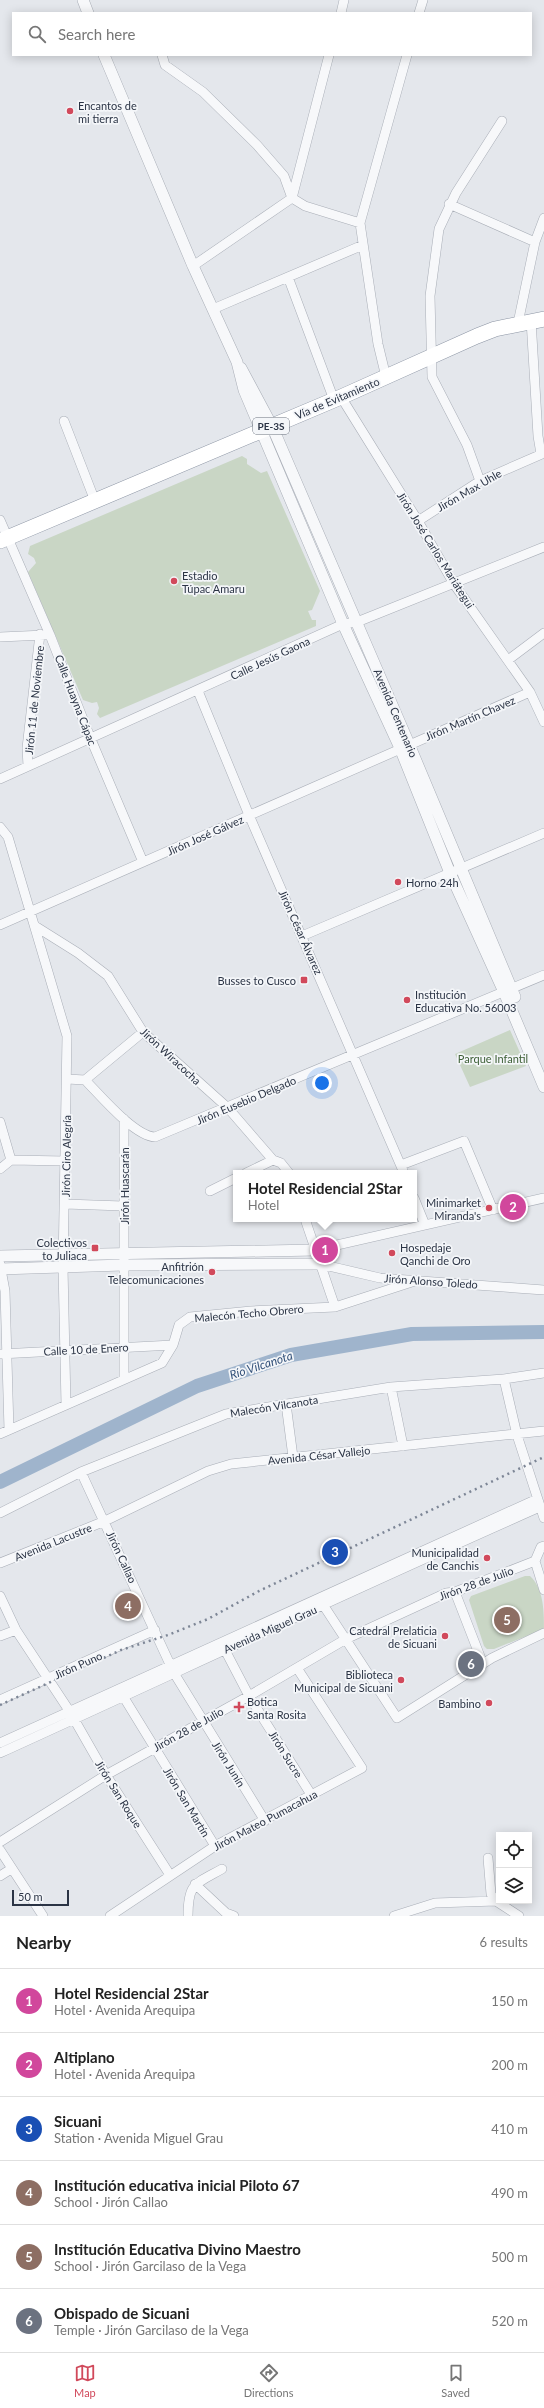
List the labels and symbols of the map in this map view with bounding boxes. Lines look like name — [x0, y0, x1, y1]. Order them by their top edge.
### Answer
place label: Encantos de mi tierra — [78, 99, 137, 125]
marker: Encantos de mi tierra — [65, 106, 75, 116]
street label: Vía de Evitamiento — [293, 374, 381, 422]
road number: PE-3S — [253, 418, 289, 434]
street label: Jirón Max Uhle — [434, 466, 504, 514]
street label: Jirón José Carlos Mariátegui — [395, 489, 477, 611]
place label: Estadio Túpac Amaru — [182, 569, 245, 595]
marker: Estadio Túpac Amaru — [169, 576, 179, 586]
street label: Calle Jesús Gaona — [228, 634, 312, 682]
street label: Jirón 11 de Noviembre — [22, 645, 46, 755]
street label: Calle Huayna Cápac — [53, 653, 99, 747]
street label: Avenida Centenario — [371, 667, 421, 759]
street label: Jirón Martín Chavez — [423, 693, 517, 743]
street label: Jirón José Gálvez — [165, 812, 245, 858]
place label: Horno 24h — [406, 876, 459, 889]
marker: Horno 24h — [393, 877, 403, 887]
street label: Jirón César Álvarez — [277, 888, 326, 976]
place label: Busses to Cusco — [217, 974, 296, 987]
marker: Busses to Cusco — [299, 975, 309, 985]
place label: Institución Educativa No. 56003 — [415, 988, 516, 1014]
marker: Institución Educativa No. 56003 — [402, 995, 412, 1005]
street label: Jirón Wiracocha — [138, 1025, 204, 1087]
park label: Parque Infantil — [458, 1052, 528, 1065]
street label: Jirón Eusebio Delgado — [194, 1073, 298, 1127]
your location — [312, 1073, 332, 1093]
street label: Jirón Ciro Alegría — [59, 1115, 73, 1197]
street label: Jirón Huascarán — [118, 1147, 131, 1225]
pin: 2 — [500, 1192, 526, 1222]
place label: Minimarket Miranda's — [426, 1196, 481, 1222]
marker: Minimarket Miranda's — [484, 1203, 494, 1213]
pin: 1 — [312, 1235, 338, 1265]
place label: Colectivos to Juliaca — [37, 1236, 87, 1262]
place label: Hospedaje Qanchi de Oro — [400, 1241, 471, 1267]
marker: Colectivos to Juliaca — [90, 1243, 100, 1253]
marker: Hospedaje Qanchi de Oro — [387, 1248, 397, 1258]
place label: Anfitrión Telecomunicaciones — [108, 1260, 204, 1286]
marker: Anfitrión Telecomunicaciones — [207, 1267, 217, 1277]
street label: Jirón Alonso Toledo — [384, 1271, 478, 1291]
street label: Malecón Techo Obrero — [194, 1302, 304, 1324]
street label: Calle 10 de Enero — [43, 1340, 129, 1358]
water label: Río Vilcanota — [228, 1348, 294, 1382]
street label: Malecón Vilcanota — [229, 1393, 319, 1419]
street label: Avenida César Vallejo — [267, 1443, 371, 1467]
street label: Avenida Lacustre — [12, 1520, 94, 1563]
street label: Jirón Callao — [104, 1529, 140, 1585]
pin: 3 — [322, 1537, 348, 1567]
place label: Municipalidad de Canchis — [411, 1546, 479, 1572]
marker: Municipalidad de Canchis — [482, 1553, 492, 1563]
street label: Jirón 28 de Julio — [437, 1563, 515, 1603]
pin: 4 — [115, 1591, 141, 1621]
street label: Avenida Miguel Grau — [221, 1603, 319, 1655]
pin: 5 — [494, 1605, 520, 1635]
place label: Catedral Prelaticia de Sicuani — [349, 1624, 437, 1650]
marker: Catedral Prelaticia de Sicuani — [440, 1631, 450, 1641]
street label: Jirón Puno — [52, 1649, 104, 1681]
pin: 6 — [458, 1649, 484, 1679]
place label: Biblioteca Municipal de Sicuani — [294, 1668, 393, 1694]
marker: Biblioteca Municipal de Sicuani — [396, 1675, 406, 1685]
place label: Botica Santa Rosita — [247, 1695, 306, 1721]
place label: Bambino — [438, 1697, 481, 1710]
marker: Bambino — [484, 1698, 494, 1708]
marker: Botica Santa Rosita — [234, 1702, 244, 1712]
street label: Jirón 28 de Julio — [151, 1704, 225, 1754]
street label: Jirón Sucre — [266, 1728, 306, 1780]
street label: Jirón Junín — [210, 1739, 248, 1789]
street label: Jirón San Roque — [93, 1758, 145, 1830]
street label: Jirón San Martín — [161, 1765, 213, 1839]
street label: Jirón Mateo Pumacahua — [211, 1787, 319, 1853]
scale bar — [12, 1888, 69, 1907]

